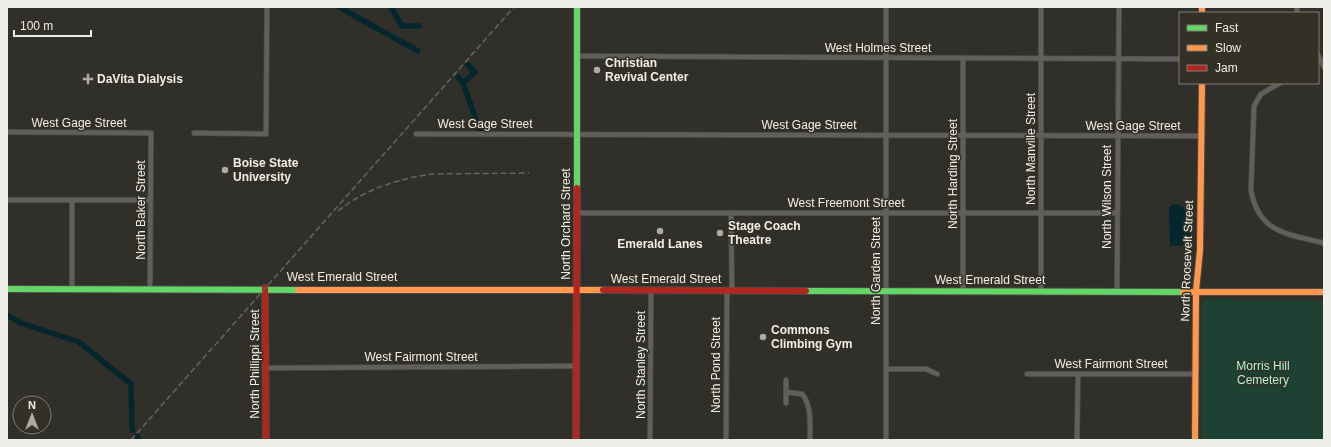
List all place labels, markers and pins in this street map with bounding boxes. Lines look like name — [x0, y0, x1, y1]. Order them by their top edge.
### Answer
place label: Christian Revival Center — [605, 56, 689, 84]
marker: Christian Revival Center — [592, 65, 602, 75]
place label: DaVita Dialysis — [97, 72, 183, 86]
marker: DaVita Dialysis — [82, 73, 94, 85]
place label: Boise State University — [233, 156, 299, 184]
marker: Boise State University — [220, 165, 230, 175]
place label: Stage Coach Theatre — [728, 219, 801, 247]
marker: Emerald Lanes — [655, 226, 665, 236]
marker: Stage Coach Theatre — [715, 228, 725, 238]
place label: Emerald Lanes — [617, 237, 703, 251]
place label: Commons Climbing Gym — [771, 323, 852, 351]
marker: Commons Climbing Gym — [758, 332, 768, 342]

